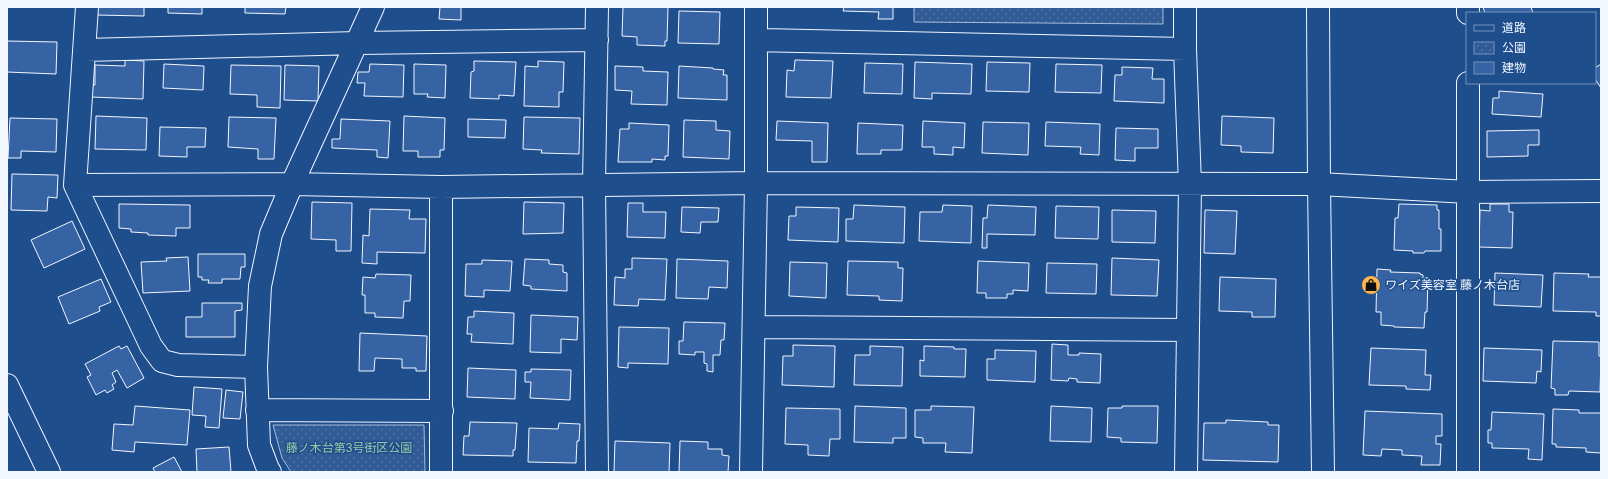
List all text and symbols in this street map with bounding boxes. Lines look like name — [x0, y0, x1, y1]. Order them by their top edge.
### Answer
legend — [1466, 12, 1596, 84]
text: 道路 — [1502, 21, 1526, 35]
text: 公園 — [1502, 41, 1526, 55]
text: 建物 — [1502, 61, 1526, 75]
shop icon: ワイズ美容室 藤ノ木台店 — [1360, 274, 1382, 296]
place label: ワイズ美容室 藤ノ木台店 — [1385, 278, 1520, 292]
park label: 藤ノ木台第3号街区公園 — [286, 441, 412, 455]

